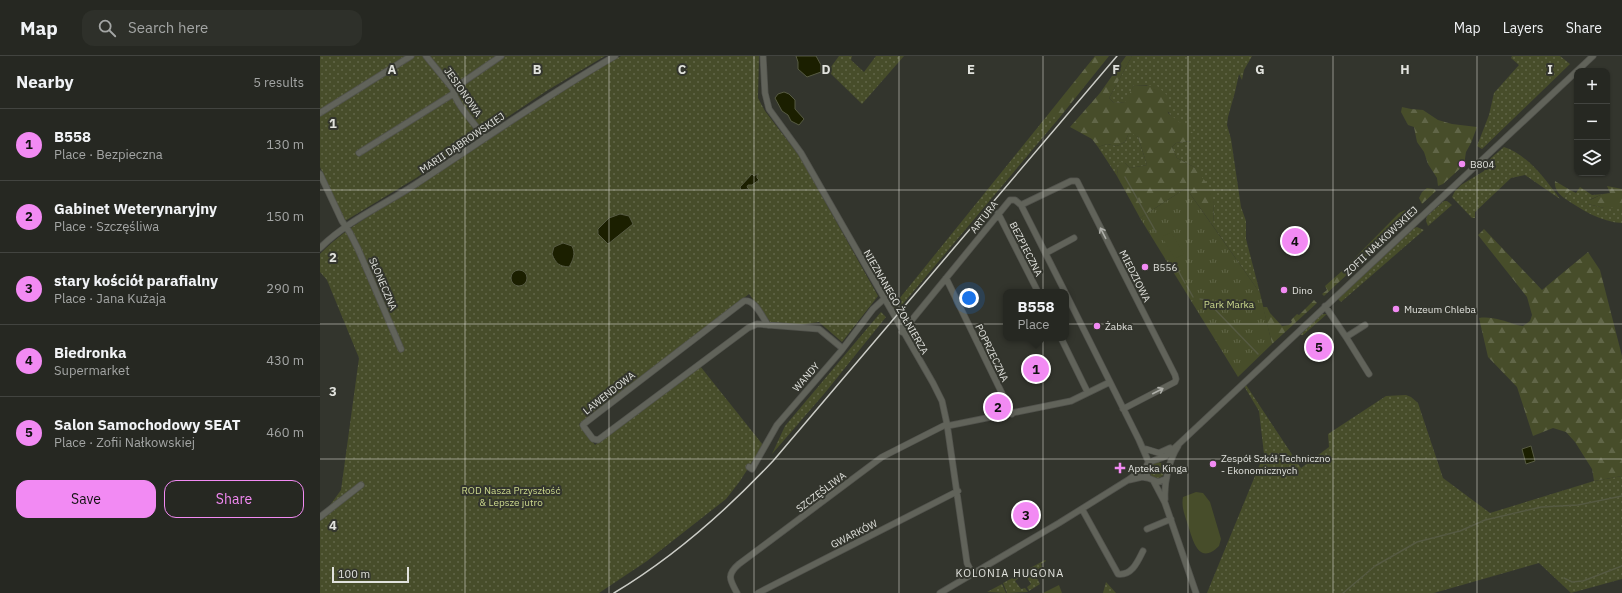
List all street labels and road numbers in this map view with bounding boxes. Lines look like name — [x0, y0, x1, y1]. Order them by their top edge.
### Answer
street label: JESIONOWA — [441, 65, 485, 120]
street label: MARII DĄBROWSKIEJ — [417, 110, 507, 176]
street label: ARTURA — [967, 198, 1001, 236]
street label: ZOFII NAŁKOWSKIEJ — [1341, 203, 1421, 279]
street label: BEZPIECZNA — [1007, 220, 1046, 279]
street label: NIEZNANEGO ŻOŁNIERZA — [861, 247, 932, 357]
street label: MIEDZIOWA — [1116, 248, 1154, 305]
street label: SŁONECZNA — [366, 256, 400, 313]
street label: POPRZECZNA — [972, 322, 1012, 385]
street label: WANDY — [790, 360, 822, 394]
street label: LAWENDOWA — [580, 368, 638, 417]
street label: SZCZĘŚLIWA — [793, 469, 849, 515]
street label: GWARKÓW — [828, 517, 880, 551]

